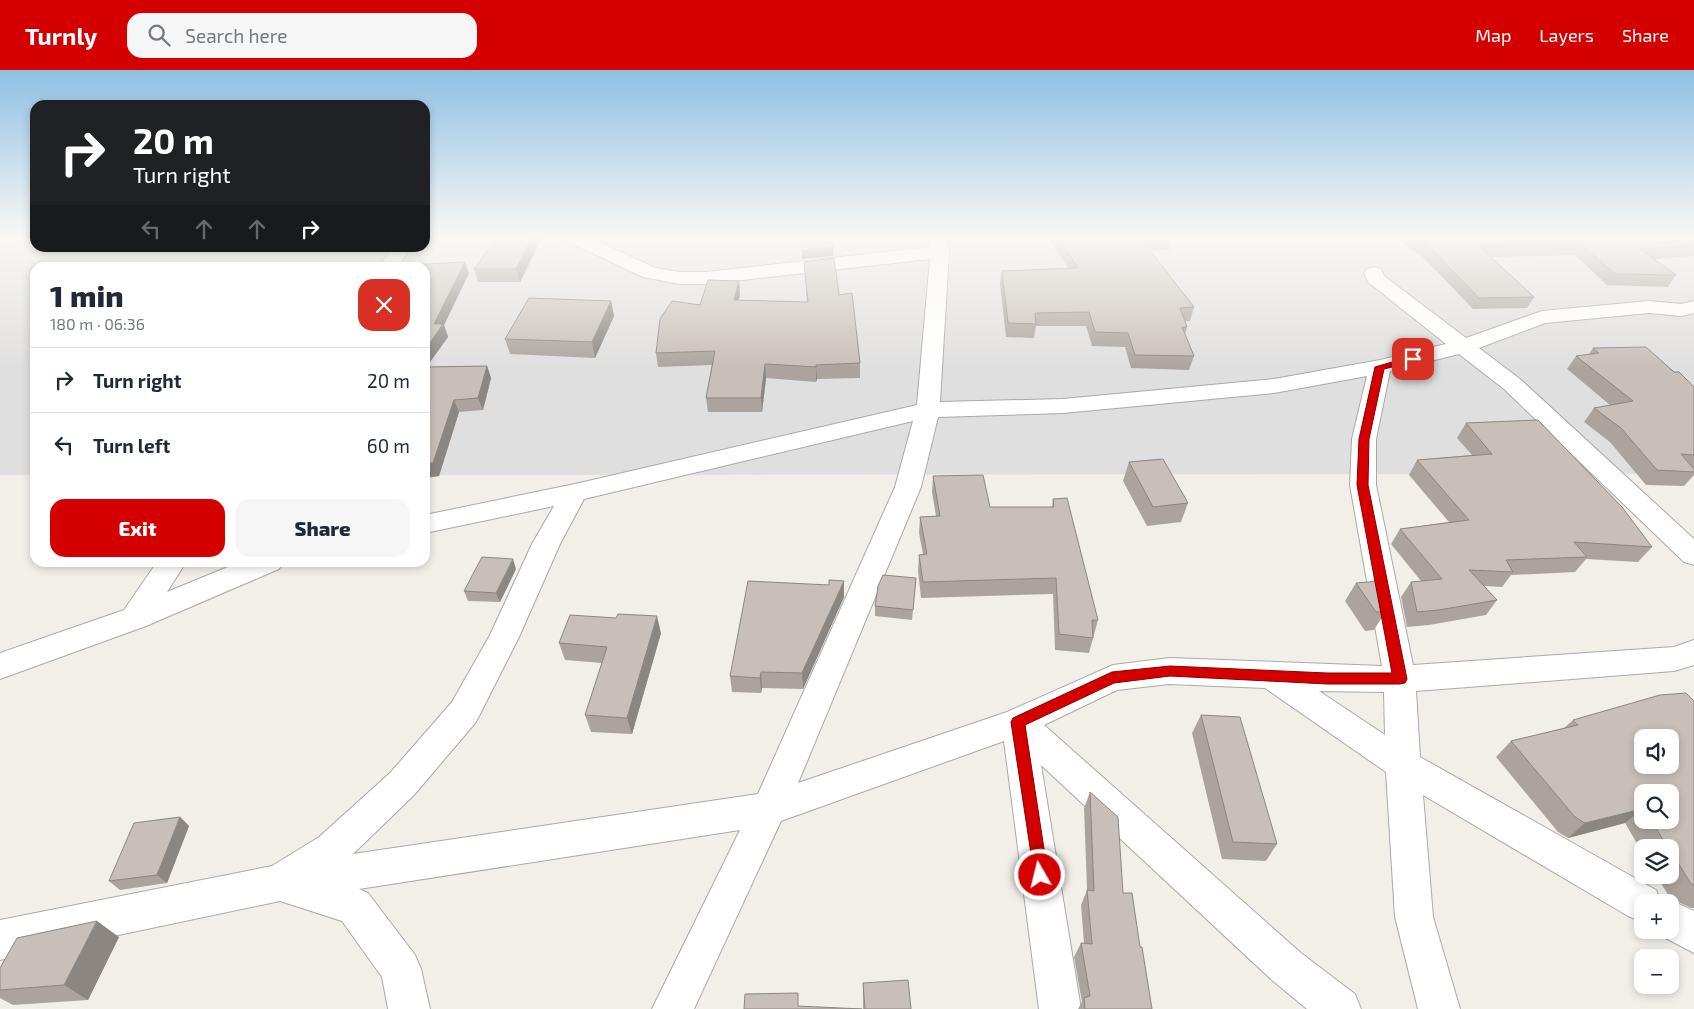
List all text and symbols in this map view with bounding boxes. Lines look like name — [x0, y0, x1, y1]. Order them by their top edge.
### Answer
search box — [127, 13, 477, 58]
text: Turnly — [25, 21, 97, 50]
icon: search — [145, 21, 173, 49]
text: Search here — [185, 24, 287, 47]
text: Map — [1475, 24, 1511, 46]
text: Layers — [1539, 24, 1594, 46]
text: Share — [1622, 24, 1669, 46]
text: 20 m — [133, 119, 214, 161]
icon: right — [50, 120, 115, 185]
text: Turn right — [133, 161, 231, 187]
icon: left — [137, 215, 165, 243]
icon: ahead — [190, 215, 218, 243]
icon: ahead — [243, 215, 271, 243]
icon: right — [296, 215, 324, 243]
text: 1 min — [50, 277, 124, 313]
button: close — [358, 279, 410, 331]
text: 180 m · 06:36 — [50, 314, 145, 333]
pin — [1392, 338, 1434, 380]
icon: arrive — [1399, 345, 1427, 373]
icon: right — [50, 366, 78, 394]
text: Turn right — [93, 369, 181, 392]
text: 20 m — [367, 369, 410, 392]
icon: left — [50, 431, 78, 459]
text: Turn left — [93, 434, 170, 457]
text: 60 m — [367, 434, 410, 457]
button: Exit — [50, 499, 225, 557]
button: Share — [235, 499, 410, 557]
map controls — [1634, 729, 1679, 994]
button: sound — [1634, 729, 1679, 774]
button: search — [1634, 784, 1679, 829]
button: layers — [1634, 839, 1679, 884]
position arrow — [1013, 848, 1065, 900]
button: + — [1634, 894, 1679, 939]
button: − — [1634, 949, 1679, 994]

